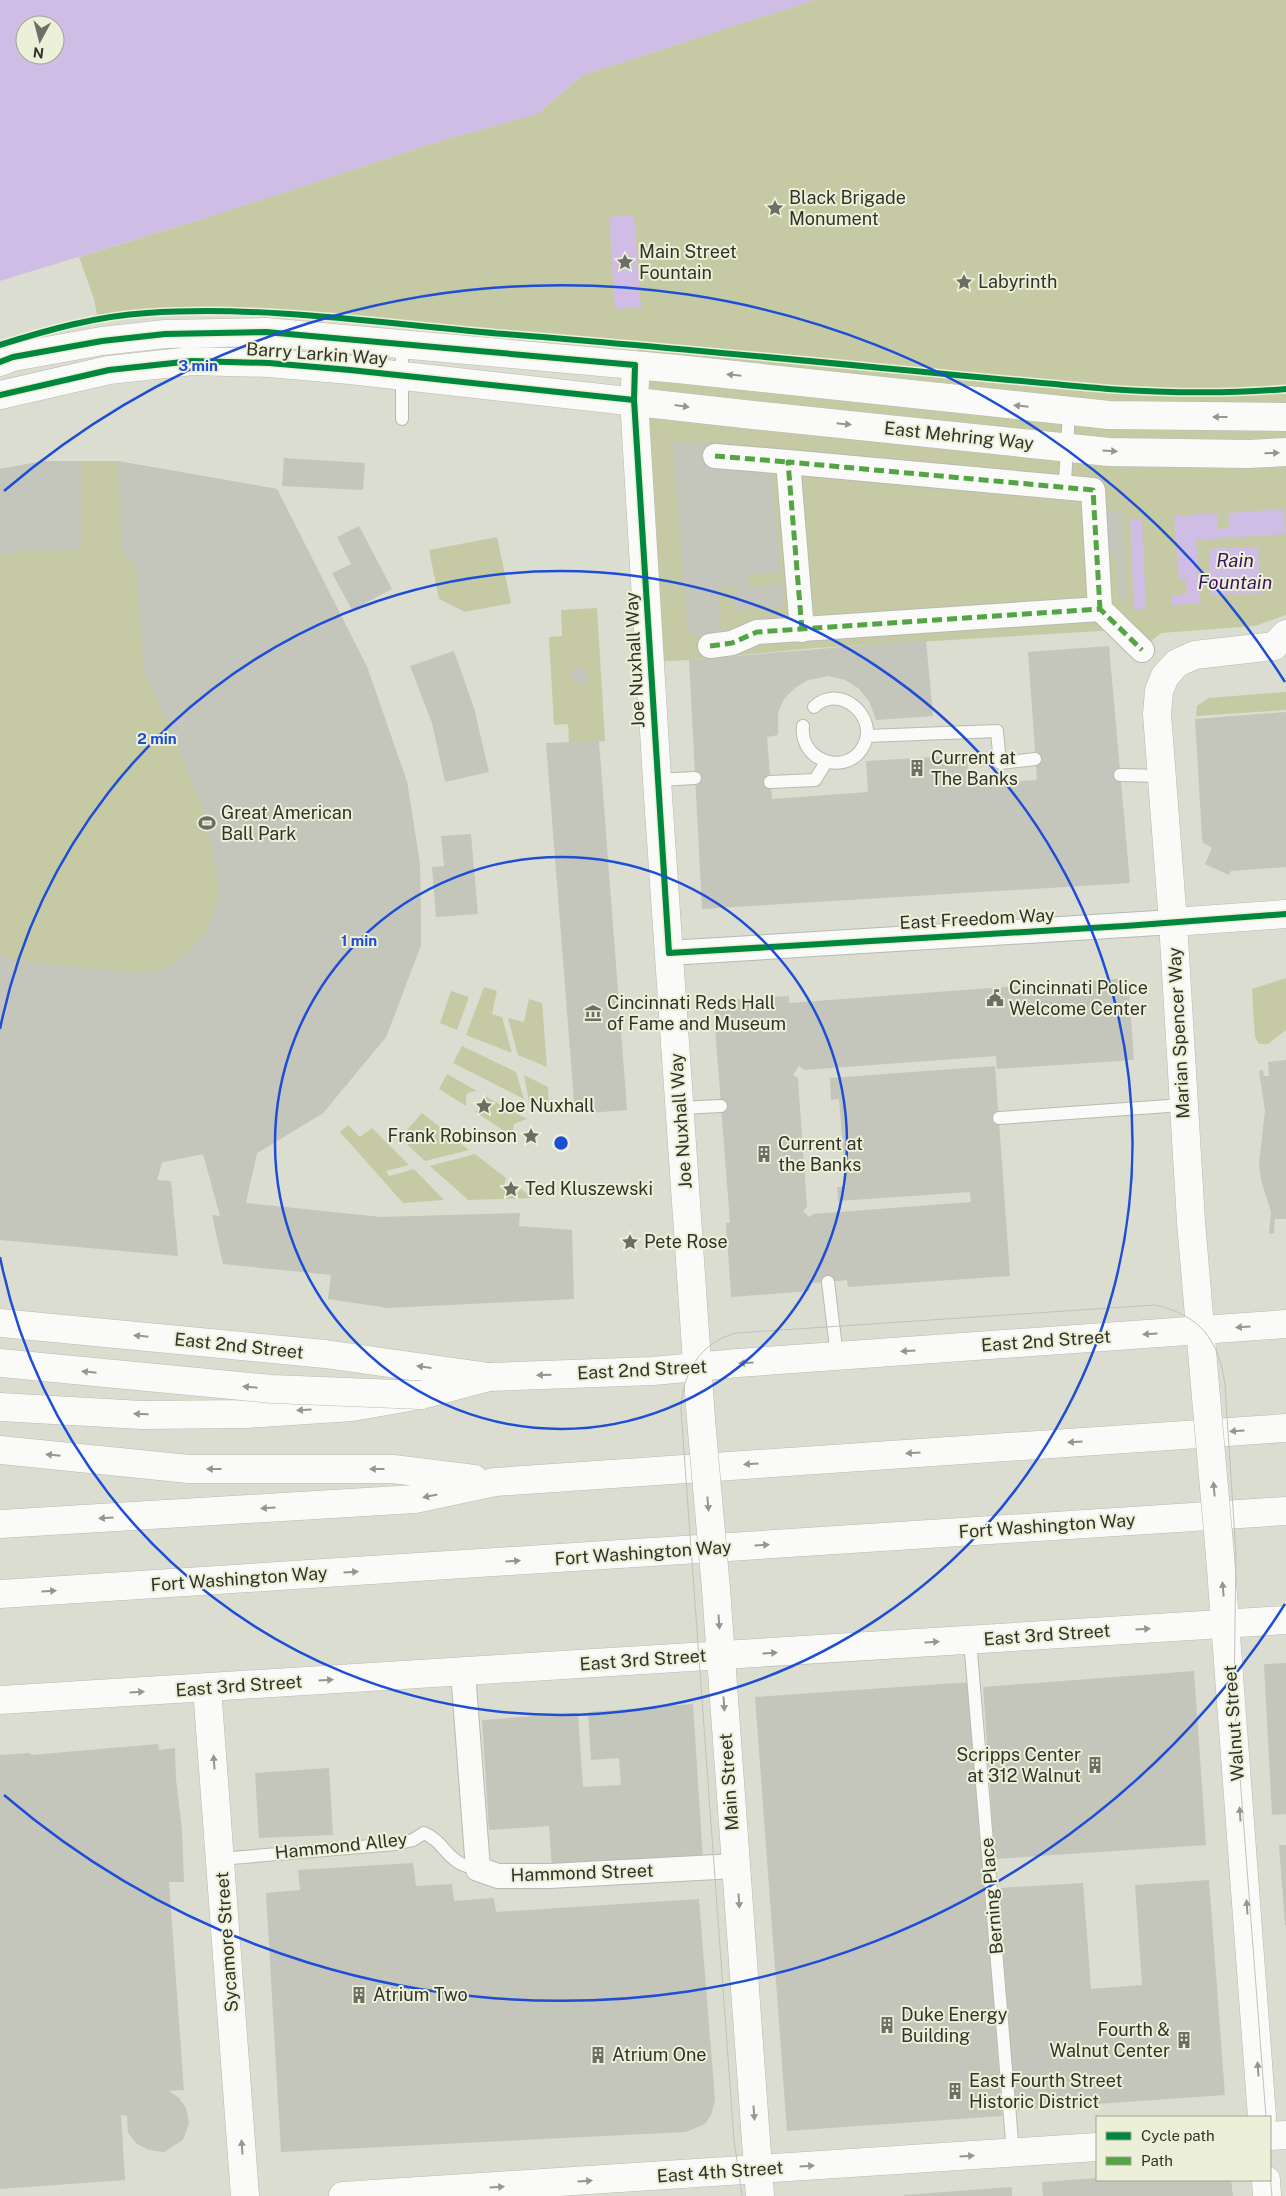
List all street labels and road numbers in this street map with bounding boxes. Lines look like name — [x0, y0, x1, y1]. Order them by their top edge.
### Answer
street label: Barry Larkin Way — [245, 338, 389, 369]
street label: East Mehring Way — [883, 417, 1035, 454]
street label: Joe Nuxhall Way — [620, 591, 649, 729]
street label: East Freedom Way — [899, 904, 1055, 933]
street label: Marian Spencer Way — [1163, 946, 1193, 1119]
street label: Joe Nuxhall Way — [665, 1052, 696, 1190]
street label: East 2nd Street — [980, 1325, 1112, 1356]
street label: East 2nd Street — [173, 1328, 305, 1363]
street label: East 2nd Street — [577, 1356, 707, 1383]
street label: Fort Washington Way — [958, 1509, 1136, 1542]
street label: Fort Washington Way — [554, 1536, 732, 1569]
street label: Fort Washington Way — [150, 1562, 328, 1595]
street label: East 3rd Street — [983, 1620, 1111, 1649]
street label: East 3rd Street — [579, 1645, 707, 1674]
street label: Walnut Street — [1219, 1664, 1248, 1782]
street label: East 3rd Street — [175, 1671, 303, 1700]
street label: Main Street — [715, 1733, 742, 1832]
street label: Hammond Alley — [274, 1828, 409, 1863]
street label: Berning Place — [976, 1837, 1007, 1955]
street label: Hammond Street — [510, 1860, 654, 1885]
street label: Sycamore Street — [211, 1871, 242, 2013]
street label: East 4th Street — [656, 2157, 784, 2186]

